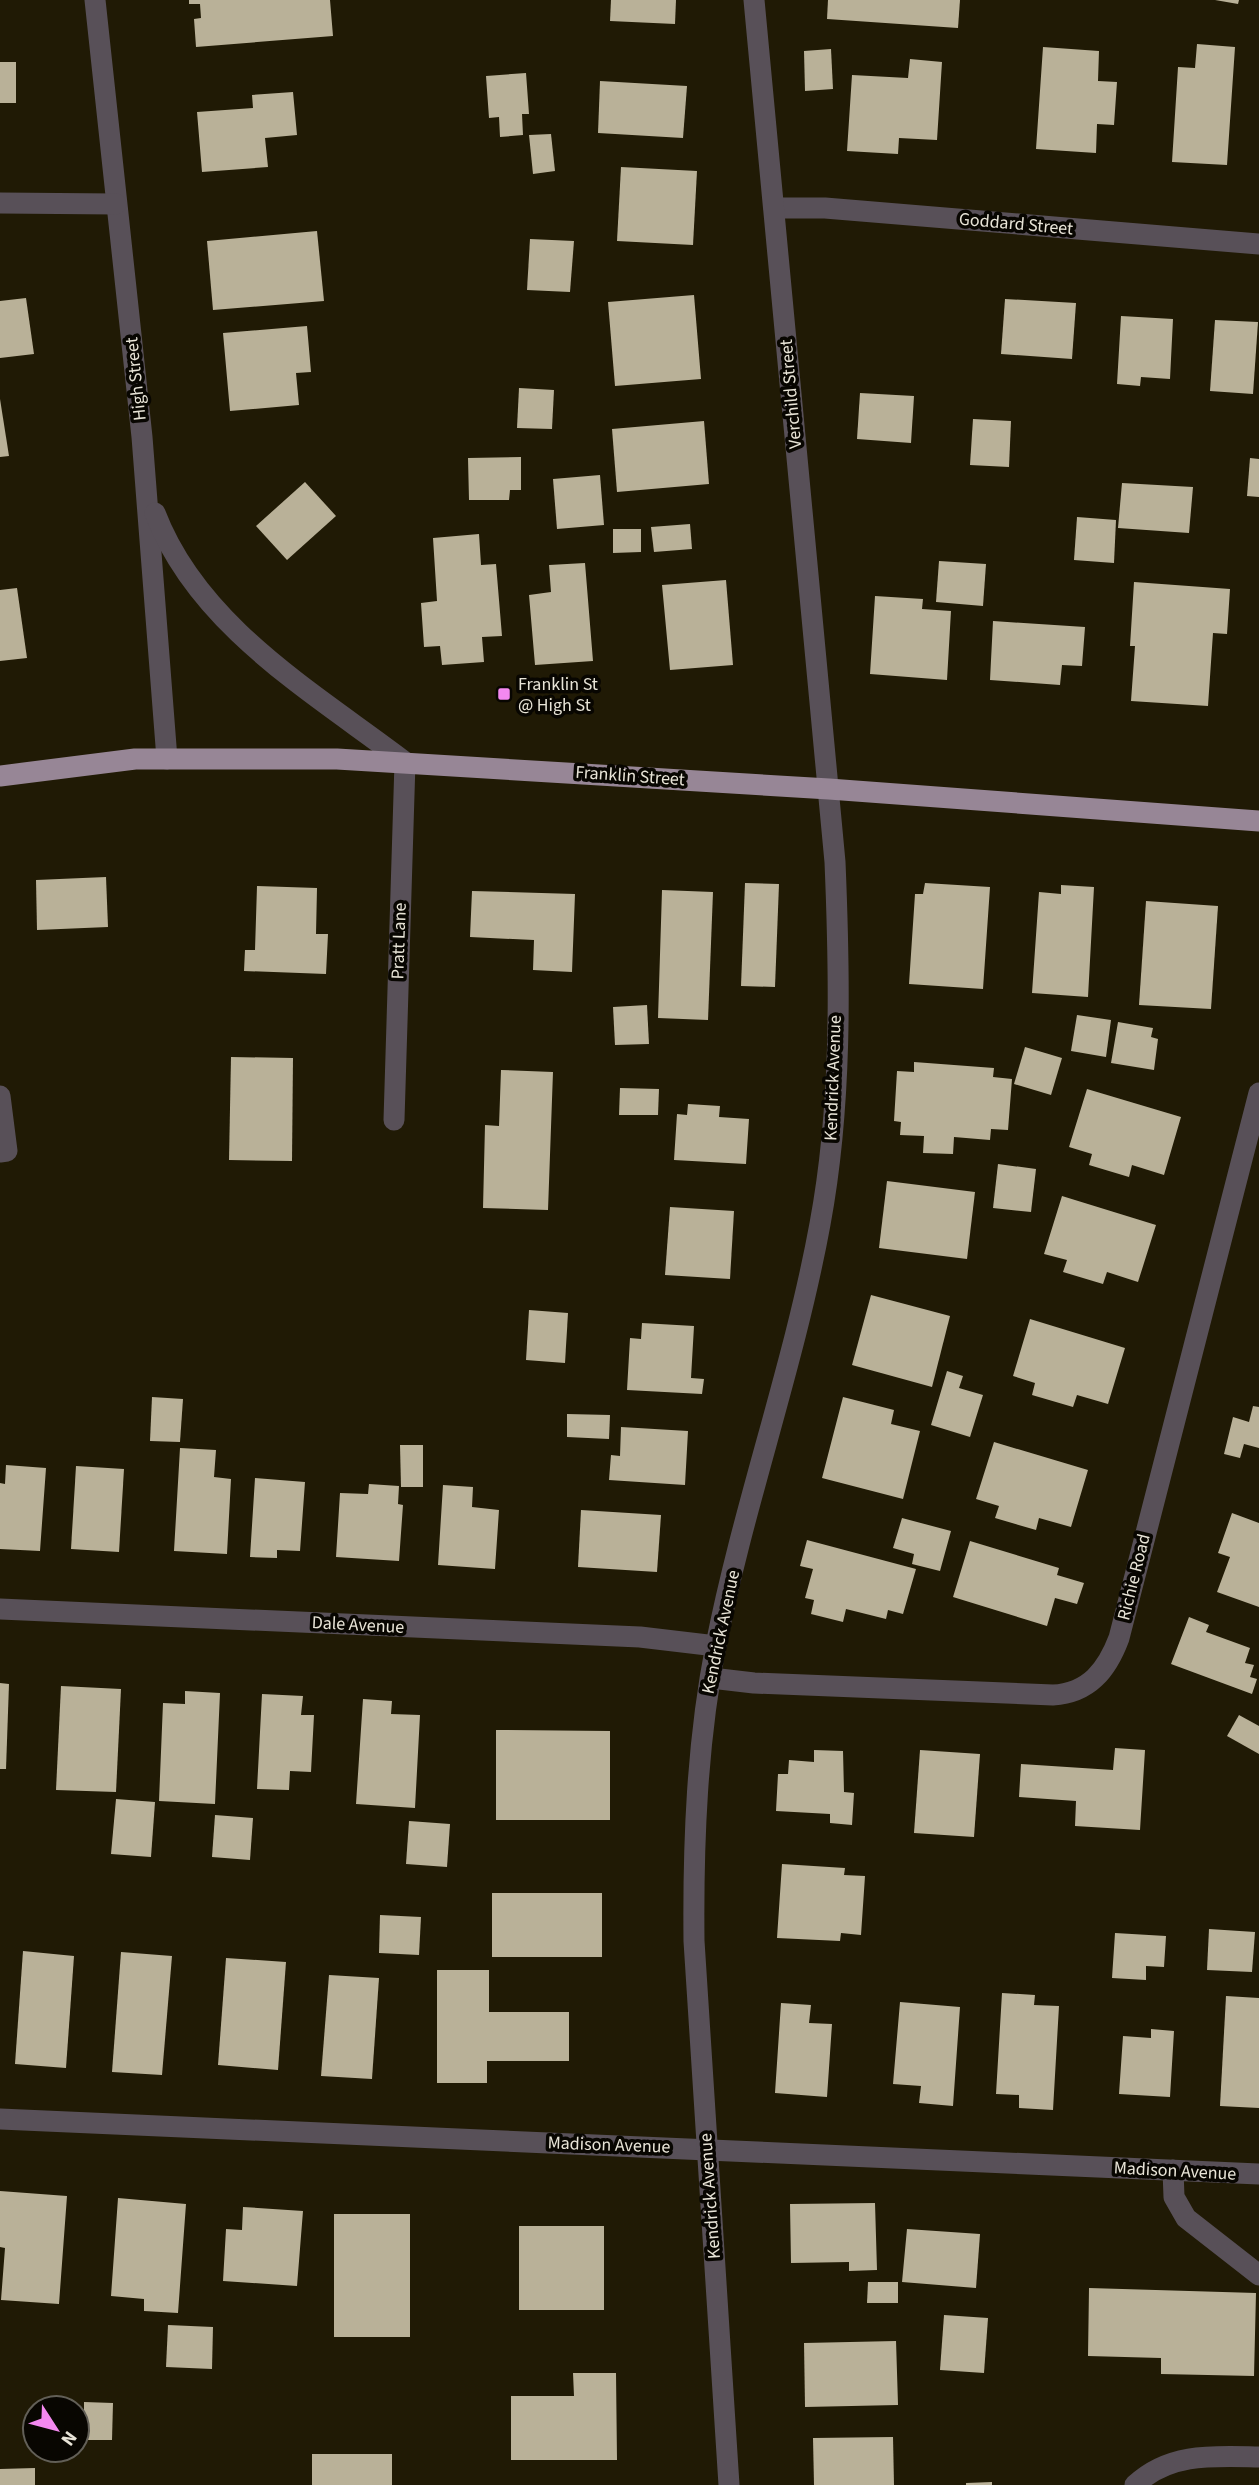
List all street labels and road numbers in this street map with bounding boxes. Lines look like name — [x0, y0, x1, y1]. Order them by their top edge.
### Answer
street label: Goddard Street — [958, 207, 1074, 241]
street label: High Street — [119, 336, 153, 422]
street label: Verchild Street — [774, 338, 808, 450]
street label: Franklin Street — [574, 760, 686, 792]
street label: Pratt Lane — [385, 902, 413, 980]
street label: Kendrick Avenue — [818, 1015, 848, 1141]
street label: Richie Road — [1111, 1531, 1157, 1623]
street label: Kendrick Avenue — [696, 1568, 746, 1696]
street label: Dale Avenue — [311, 1610, 405, 1640]
street label: Madison Avenue — [547, 2130, 671, 2160]
street label: Kendrick Avenue — [693, 2132, 727, 2260]
street label: Madison Avenue — [1113, 2155, 1237, 2187]

